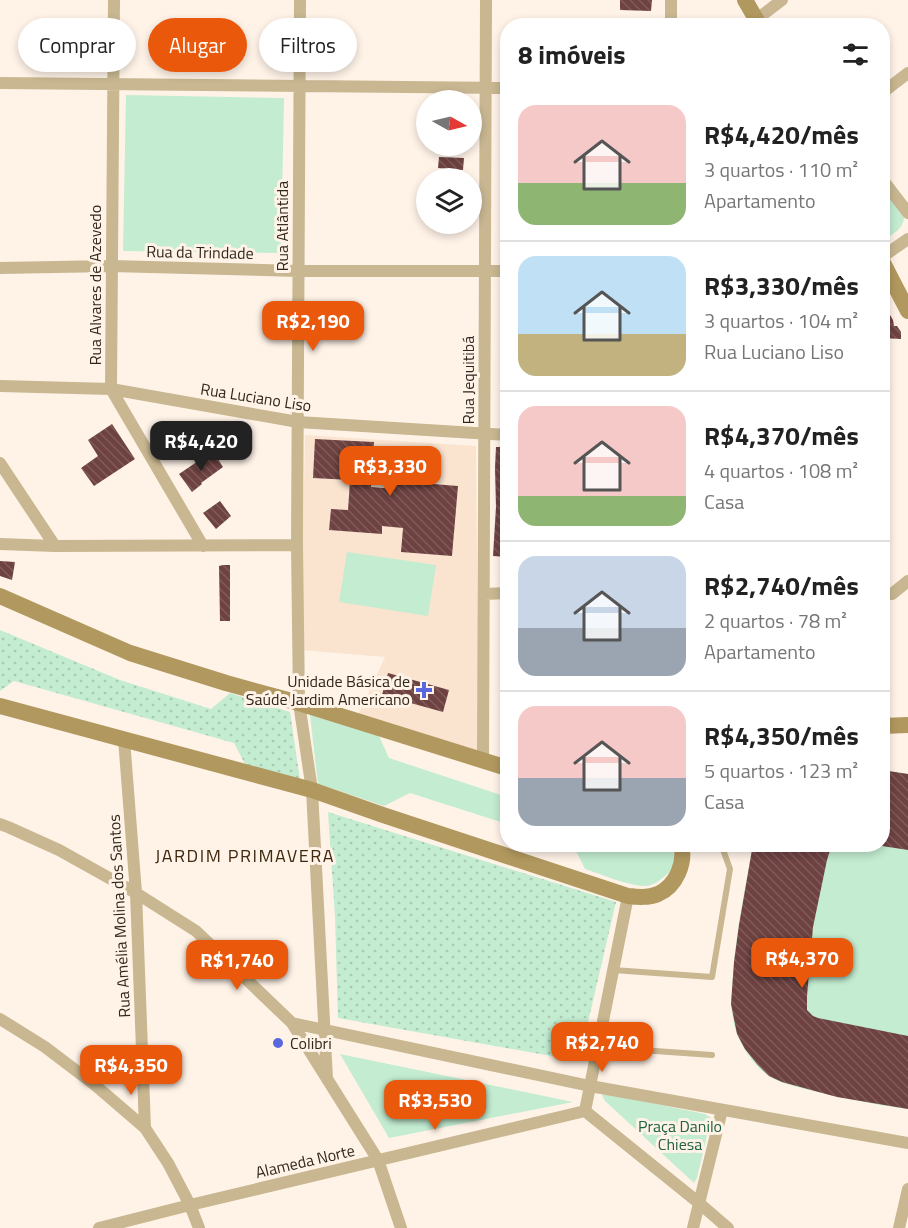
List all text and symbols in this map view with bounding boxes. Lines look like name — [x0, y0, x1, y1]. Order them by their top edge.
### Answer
chip: Comprar — [18, 18, 136, 72]
chip: Alugar — [148, 18, 247, 72]
chip: Filtros — [259, 18, 357, 72]
text: 8 imóveis — [518, 35, 625, 74]
icon: filters — [839, 38, 872, 71]
north arrow — [416, 90, 482, 156]
map controls — [416, 90, 482, 234]
text: R$4,420/mês — [704, 115, 859, 154]
icon: home — [566, 129, 638, 201]
text: 3 quartos · 110 m² — [704, 154, 858, 185]
button: layers — [416, 168, 482, 234]
street label: Rua Atlântida — [270, 181, 294, 271]
text: Apartamento — [704, 185, 816, 216]
street label: Rua Alvares de Azevedo — [83, 205, 107, 365]
street label: Rua da Trindade — [146, 239, 254, 265]
text: R$3,330/mês — [704, 266, 859, 305]
icon: home — [566, 280, 638, 352]
pin: R$2,190 — [258, 301, 368, 352]
text: R$2,190 — [276, 305, 350, 336]
text: 3 quartos · 104 m² — [704, 305, 858, 336]
street label: Rua Jequitibá — [456, 336, 480, 424]
text: Rua Luciano Liso — [704, 336, 844, 367]
street label: Rua Luciano Liso — [199, 376, 313, 418]
text: R$4,370/mês — [704, 416, 859, 455]
pin: R$4,420 — [146, 421, 256, 472]
text: R$4,420 — [164, 425, 238, 456]
icon: home — [566, 430, 638, 502]
pin: R$3,330 — [335, 446, 445, 497]
text: R$3,330 — [353, 450, 427, 481]
text: 4 quartos · 108 m² — [704, 455, 858, 486]
text: Casa — [704, 486, 744, 517]
text: R$2,740/mês — [704, 566, 859, 605]
icon: home — [566, 580, 638, 652]
text: 2 quartos · 78 m² — [704, 605, 847, 636]
text: Apartamento — [704, 636, 816, 667]
place label: Unidade Básica de Saúde Jardim Americano — [246, 669, 410, 711]
marker: Unidade Básica de Saúde Jardim Americano — [415, 681, 433, 699]
text: R$4,350/mês — [704, 716, 859, 755]
icon: home — [566, 730, 638, 802]
text: 5 quartos · 123 m² — [704, 755, 858, 786]
text: Casa — [704, 786, 744, 817]
street label: Rua Amélia Molina dos Santos — [102, 814, 136, 1018]
district label: JARDIM PRIMAVERA — [155, 842, 335, 869]
pin: R$4,370 — [747, 938, 857, 989]
pin: R$1,740 — [182, 940, 292, 991]
text: R$4,370 — [765, 942, 839, 973]
text: R$1,740 — [200, 944, 274, 975]
pin: R$2,740 — [547, 1022, 657, 1073]
text: R$2,740 — [565, 1026, 639, 1057]
place label: Colibri — [290, 1031, 332, 1055]
marker: Colibri — [271, 1036, 285, 1050]
pin: R$4,350 — [76, 1045, 186, 1096]
text: R$4,350 — [94, 1049, 168, 1080]
pin: R$3,530 — [380, 1080, 490, 1131]
text: R$3,530 — [398, 1084, 472, 1115]
park label: Praça Danilo Chiesa — [638, 1114, 722, 1156]
street label: Alameda Norte — [253, 1138, 357, 1184]

